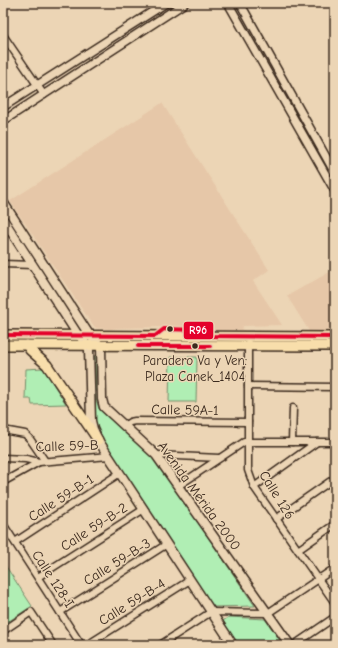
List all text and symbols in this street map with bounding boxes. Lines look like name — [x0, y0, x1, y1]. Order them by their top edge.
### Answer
line badge: R96 — [183, 321, 214, 340]
unlabelled marker — [165, 324, 175, 334]
text: R96 — [189, 324, 207, 337]
marker: Paradero Va y Ven: Plaza Canek_1404 — [190, 341, 200, 351]
place label: Paradero Va y Ven: Plaza Canek_1404 — [143, 353, 247, 384]
street label: Calle 59A-1 — [151, 401, 219, 419]
street label: Calle 59-B — [35, 436, 99, 456]
street label: Avenida Mérida 2000 — [154, 438, 244, 554]
street label: Calle 126 — [255, 468, 299, 522]
street label: Calle 59-B-1 — [25, 471, 97, 525]
street label: Calle 59-B-2 — [58, 499, 130, 555]
street label: Calle 59-B-3 — [80, 535, 154, 589]
street label: Calle 128-I — [28, 547, 78, 611]
street label: Calle 59-B-4 — [96, 575, 169, 629]

